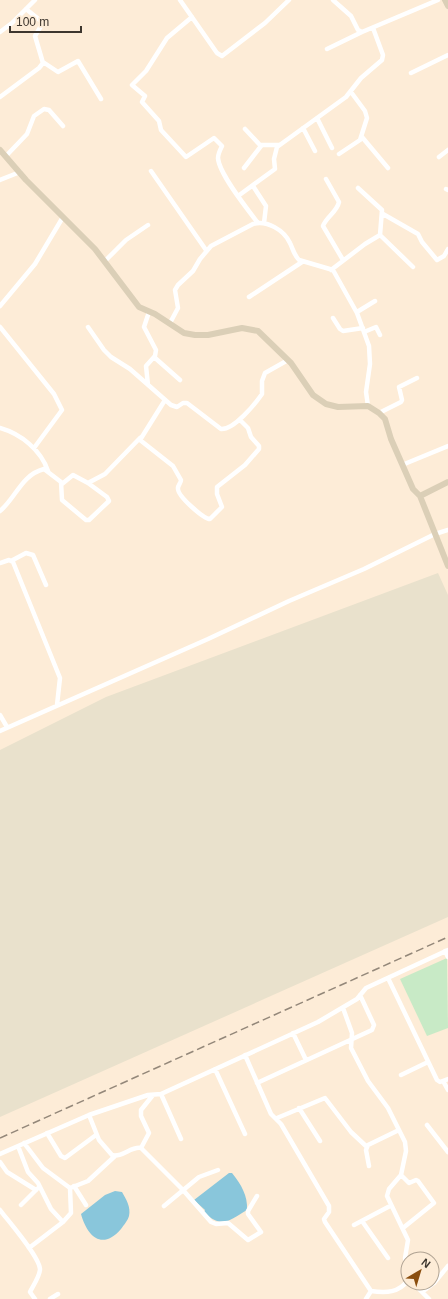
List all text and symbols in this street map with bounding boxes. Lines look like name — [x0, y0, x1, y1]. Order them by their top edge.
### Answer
scale bar — [10, 8, 81, 34]
text: 100 m — [16, 15, 49, 29]
north arrow — [400, 1251, 440, 1291]
text: N — [419, 1256, 433, 1270]

